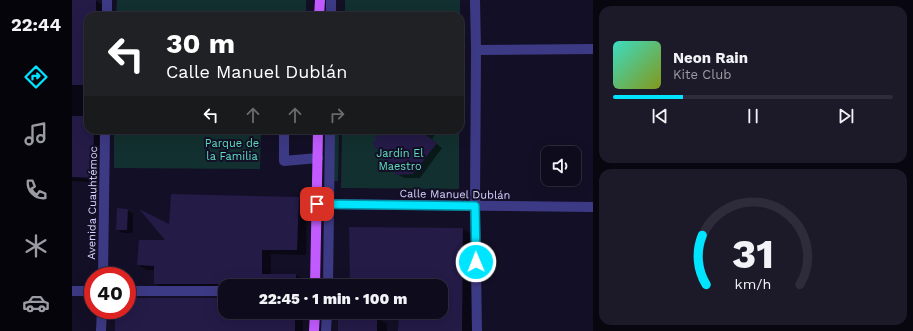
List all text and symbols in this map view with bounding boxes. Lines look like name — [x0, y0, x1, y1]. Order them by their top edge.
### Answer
text: 22:44 — [11, 14, 61, 35]
text: 30 m — [166, 27, 235, 60]
icon: left — [100, 28, 152, 80]
text: Neon Rain — [673, 49, 748, 67]
text: Calle Manuel Dublán — [166, 61, 347, 82]
icon: directions — [22, 63, 50, 91]
text: Kite Club — [673, 67, 731, 82]
icon: left — [200, 104, 222, 126]
icon: ahead — [242, 104, 264, 126]
icon: ahead — [284, 104, 306, 126]
icon: right — [326, 104, 348, 126]
icon: previous — [649, 105, 671, 127]
icon: pause — [742, 105, 764, 127]
icon: next — [835, 105, 857, 127]
icon: music — [22, 120, 50, 148]
park label: Parque de la Familia — [205, 137, 259, 163]
street label: Avenida Cuauhtémoc — [85, 146, 100, 260]
map controls — [541, 146, 581, 186]
button: sound — [541, 146, 581, 186]
park label: Jardín El Maestro — [376, 147, 424, 173]
icon: phone — [22, 176, 50, 204]
pin — [300, 187, 334, 221]
street label: Calle Manuel Dublán — [399, 187, 511, 202]
icon: arrive — [306, 193, 328, 215]
text: 31 — [732, 229, 774, 278]
icon: climate — [22, 232, 50, 260]
position arrow — [455, 241, 497, 283]
speed limit sign: 40 — [84, 267, 136, 319]
text: km/h — [735, 275, 771, 291]
icon: car — [22, 289, 50, 317]
text: 22:45 · 1 min · 100 m — [259, 290, 407, 308]

